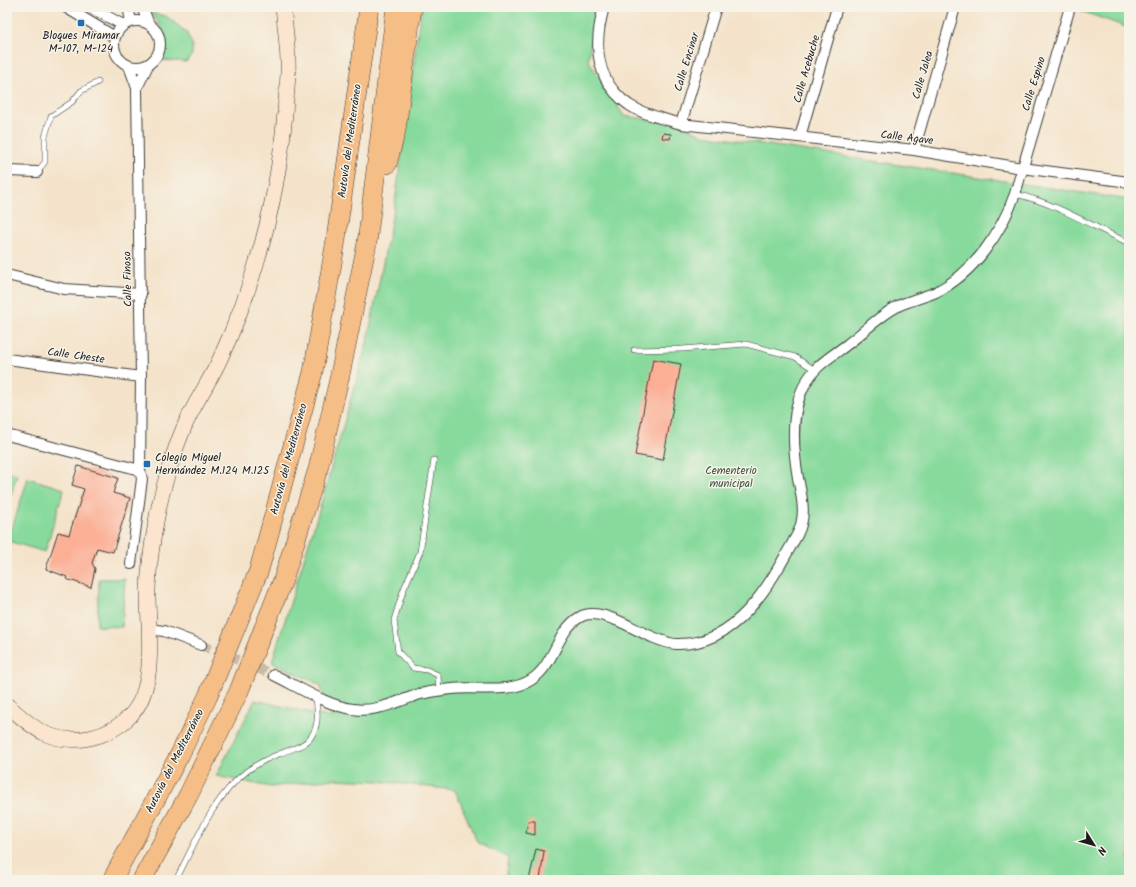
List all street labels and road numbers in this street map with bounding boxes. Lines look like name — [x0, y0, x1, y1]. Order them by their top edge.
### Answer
street label: Calle Encinar — [669, 29, 705, 94]
street label: Calle Acebuche — [789, 33, 825, 105]
street label: Calle Jalea — [908, 49, 938, 101]
street label: Calle Espino — [1017, 54, 1051, 114]
street label: Autovía del Mediterráneo — [333, 83, 367, 199]
street label: Calle Agave — [880, 126, 935, 150]
street label: Calle Finoso — [119, 251, 137, 307]
street label: Calle Cheste — [46, 343, 106, 369]
street label: Autovía del Mediterráneo — [265, 401, 313, 517]
street label: Autovía del Mediterráneo — [141, 706, 209, 816]

